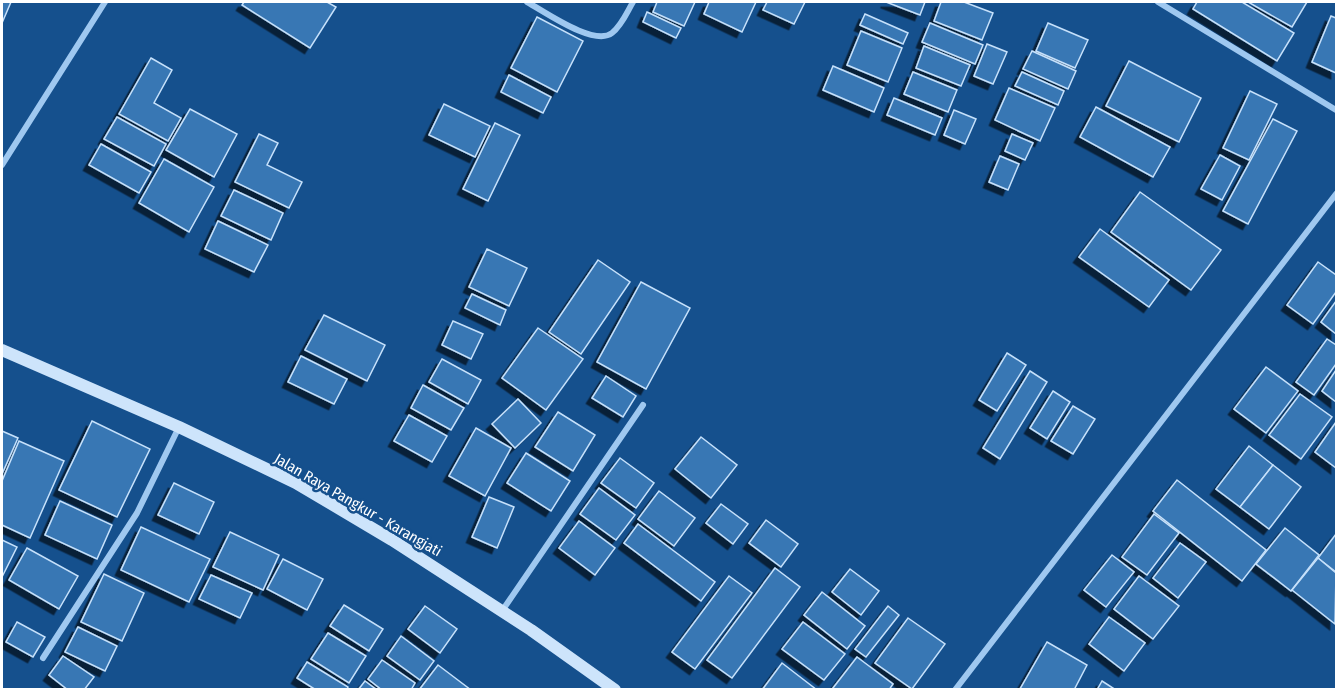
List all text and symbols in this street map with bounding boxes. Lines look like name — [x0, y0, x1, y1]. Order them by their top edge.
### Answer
street label: Jalan Raya Pangkur - Karangjati — [271, 450, 445, 560]

